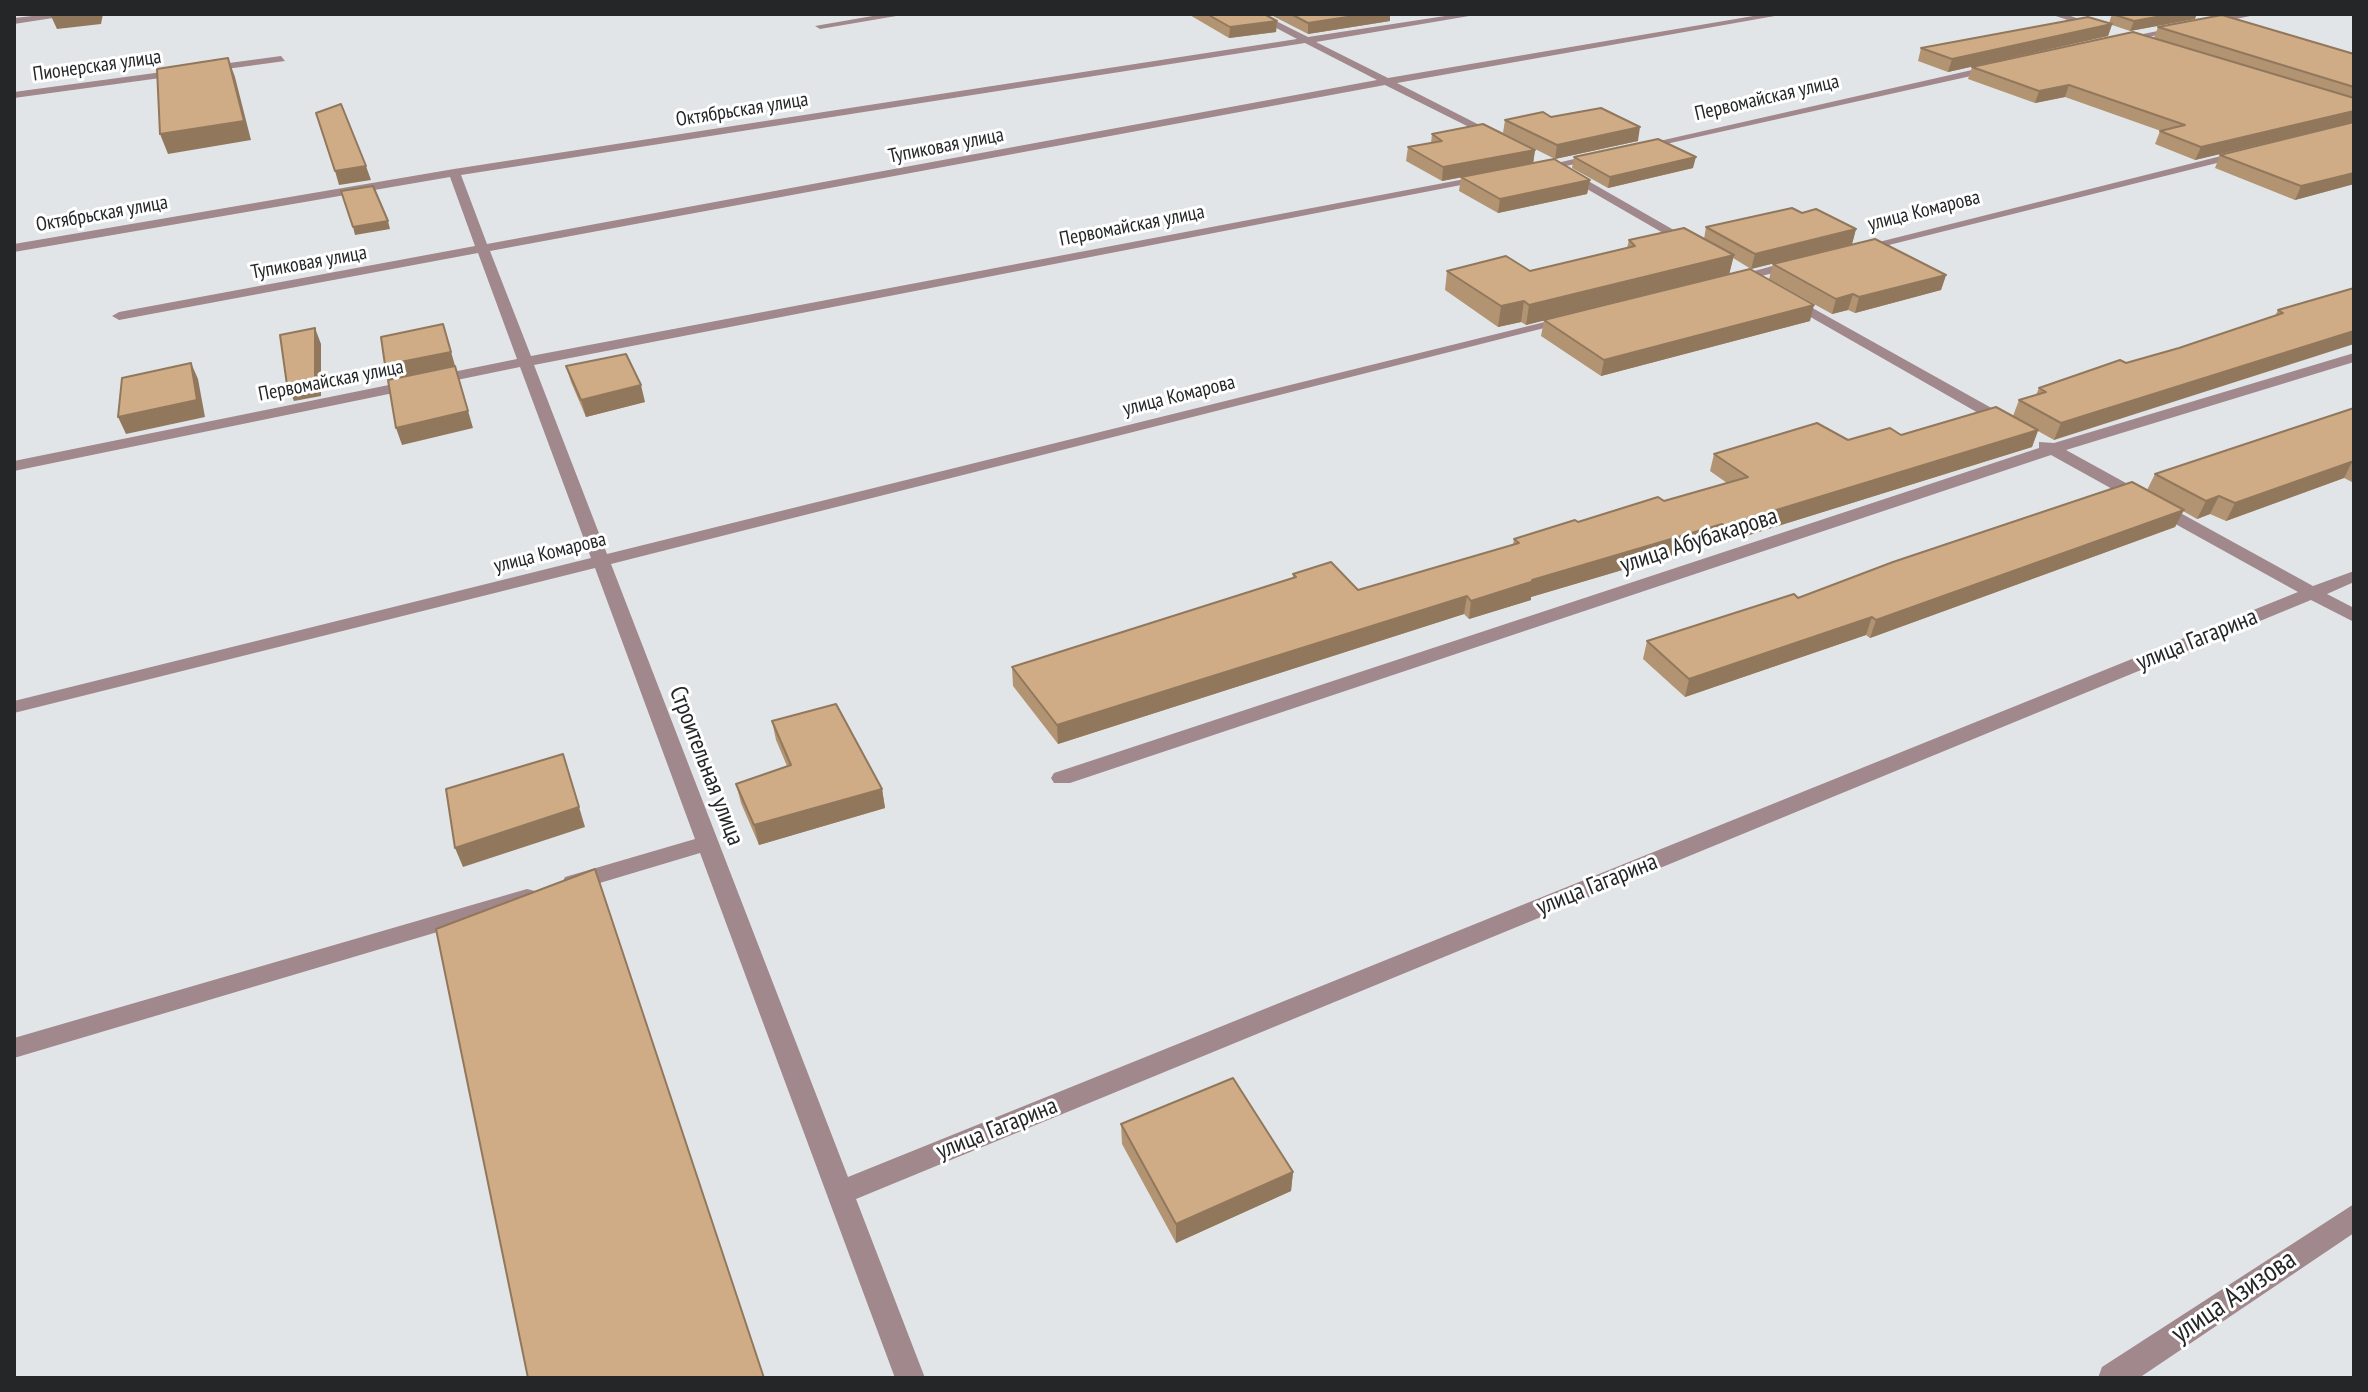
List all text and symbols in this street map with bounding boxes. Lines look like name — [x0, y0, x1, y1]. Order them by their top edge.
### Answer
street label: Пионерская улица — [31, 45, 163, 87]
street label: Первомайская улица — [1693, 70, 1841, 126]
street label: Октябрьская улица — [674, 88, 810, 132]
street label: Тупиковая улица — [886, 123, 1006, 169]
street label: улица Комарова — [1865, 185, 1983, 237]
street label: Октябрьская улица — [34, 191, 170, 237]
street label: Первомайская улица — [1057, 200, 1207, 252]
street label: Тупиковая улица — [249, 241, 369, 285]
street label: Первомайская улица — [256, 355, 406, 407]
street label: улица Комарова — [1120, 370, 1238, 422]
street label: улица Абубакарова — [1617, 502, 1781, 580]
street label: улица Комарова — [491, 527, 609, 579]
street label: улица Гагарина — [2132, 603, 2262, 677]
street label: Строительная улица — [662, 682, 750, 850]
street label: улица Гагарина — [1532, 848, 1662, 922]
street label: улица Гагарина — [932, 1092, 1062, 1166]
street label: улица Азизова — [2165, 1243, 2303, 1351]

